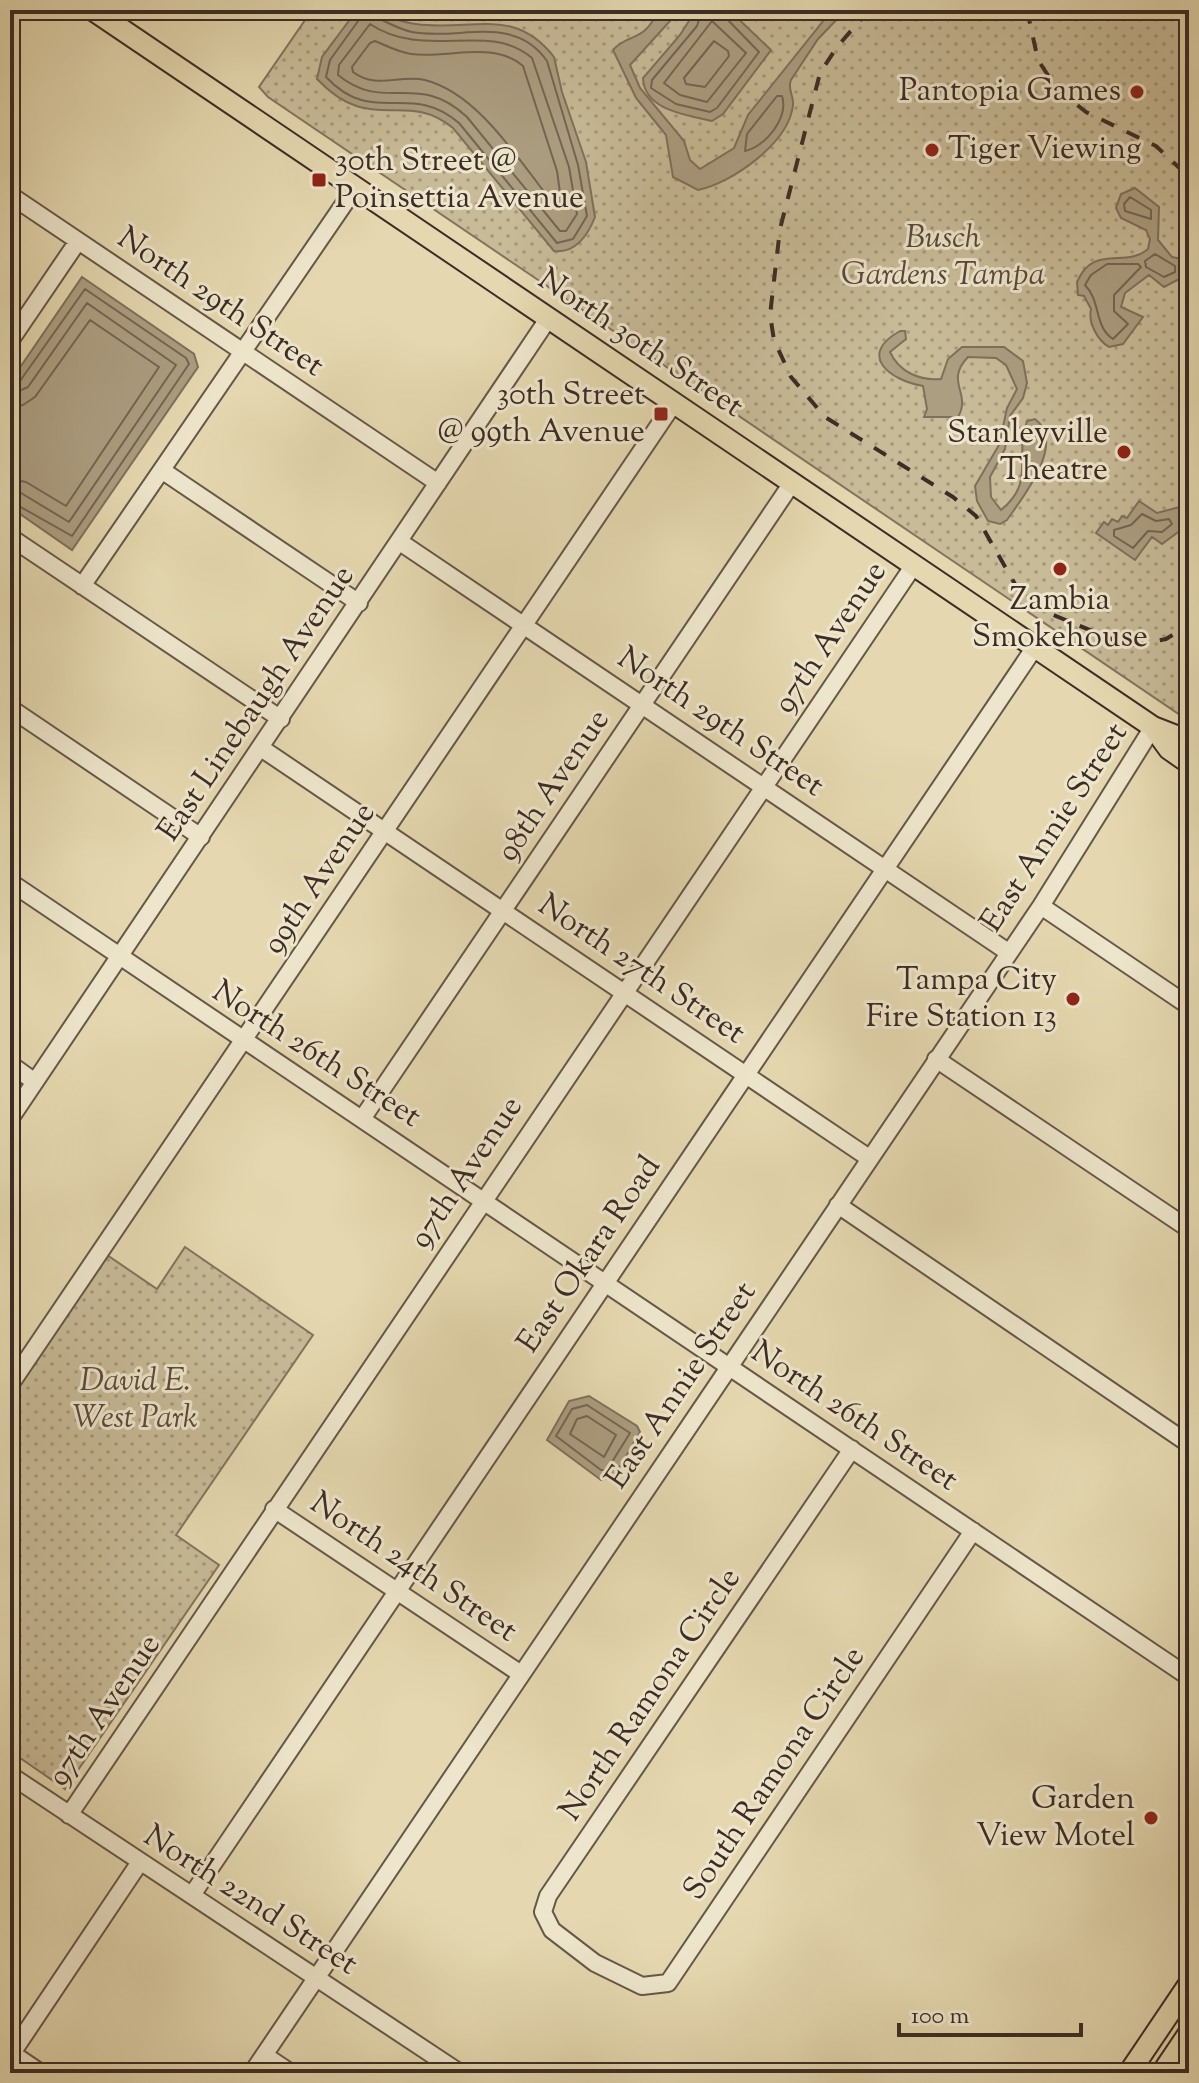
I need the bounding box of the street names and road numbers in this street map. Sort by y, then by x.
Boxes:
street label: North 29th Street [107,217,333,389]
street label: North 30th Street [528,258,752,430]
street label: 97th Avenue [763,553,899,723]
street label: East Linebaugh Avenue [147,557,367,851]
street label: North 29th Street [607,637,833,809]
street label: 98th Avenue [486,701,622,871]
street label: East Annie Street [970,714,1140,942]
street label: 99th Avenue [252,794,388,964]
street label: North 27th Street [528,883,754,1057]
street label: North 26th Street [202,970,430,1140]
street label: 97th Avenue [399,1088,535,1258]
street label: East Okara Road [507,1147,673,1363]
street label: East Annie Street [595,1273,769,1499]
street label: North 26th Street [741,1331,967,1503]
street label: North 24th Street [300,1482,526,1655]
street label: North Ramona Circle [549,1559,753,1831]
street label: 97th Avenue [37,1626,173,1796]
street label: South Ramona Circle [673,1638,877,1910]
street label: North 22nd Street [134,1814,366,1988]

